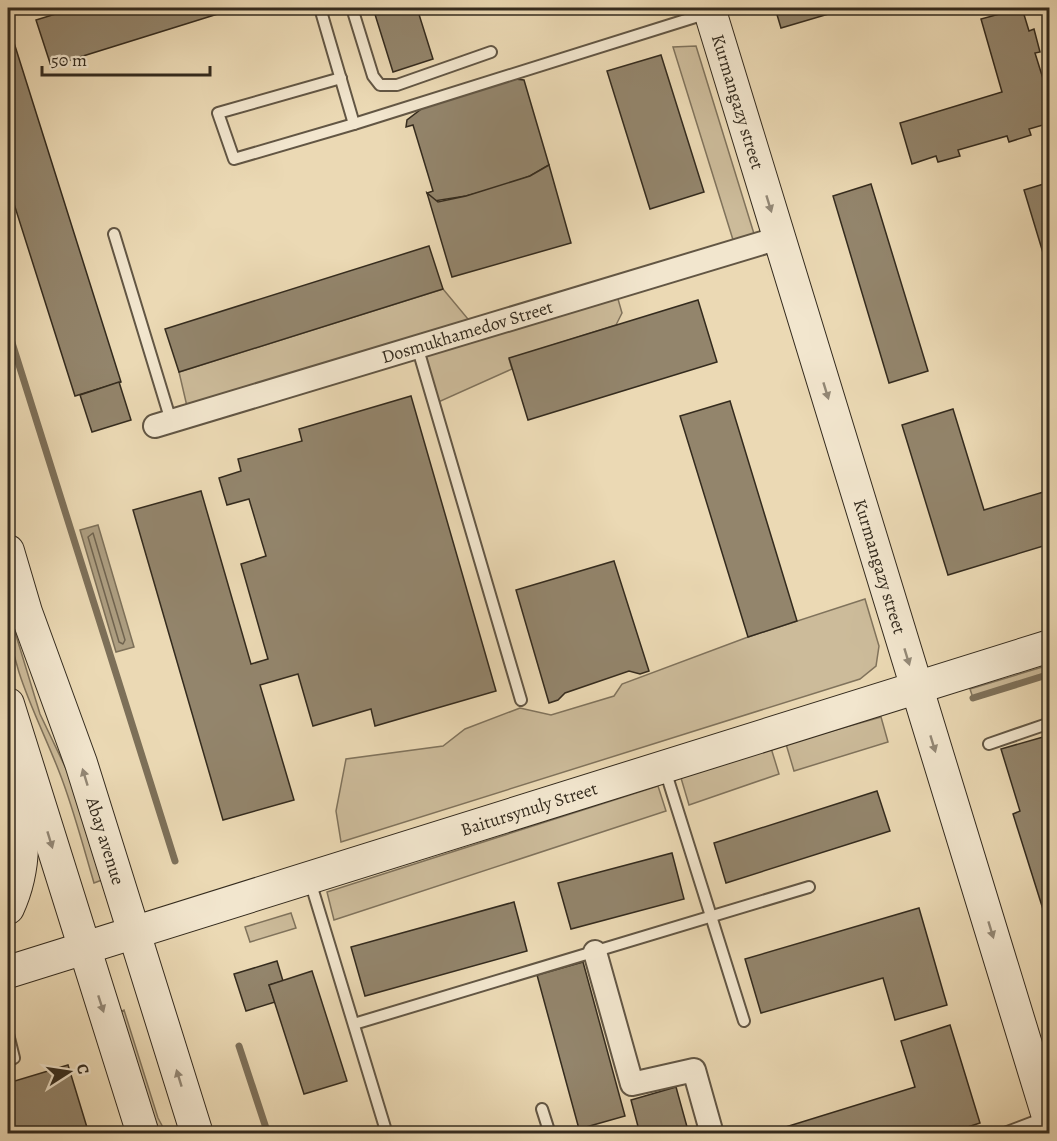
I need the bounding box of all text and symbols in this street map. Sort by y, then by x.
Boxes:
street label: Kurmangazy street [706,31,770,172]
scale bar [42,39,210,77]
text: 50 m [51,48,87,72]
one-way arrow [765,195,774,213]
street label: Dosmukhamedov Street [379,295,556,369]
one-way arrow [822,382,831,400]
street label: Kurmangazy street [848,496,912,637]
one-way arrow [903,649,912,667]
one-way arrow [929,735,938,753]
one-way arrow [80,768,89,786]
street label: Baitursynuly Street [458,776,601,842]
street label: Abay avenue [80,793,130,888]
one-way arrow [46,831,55,849]
one-way arrow [987,921,996,939]
one-way arrow [97,995,106,1013]
north arrow [39,1042,99,1102]
text: С [71,1062,95,1076]
one-way arrow [174,1069,183,1087]

